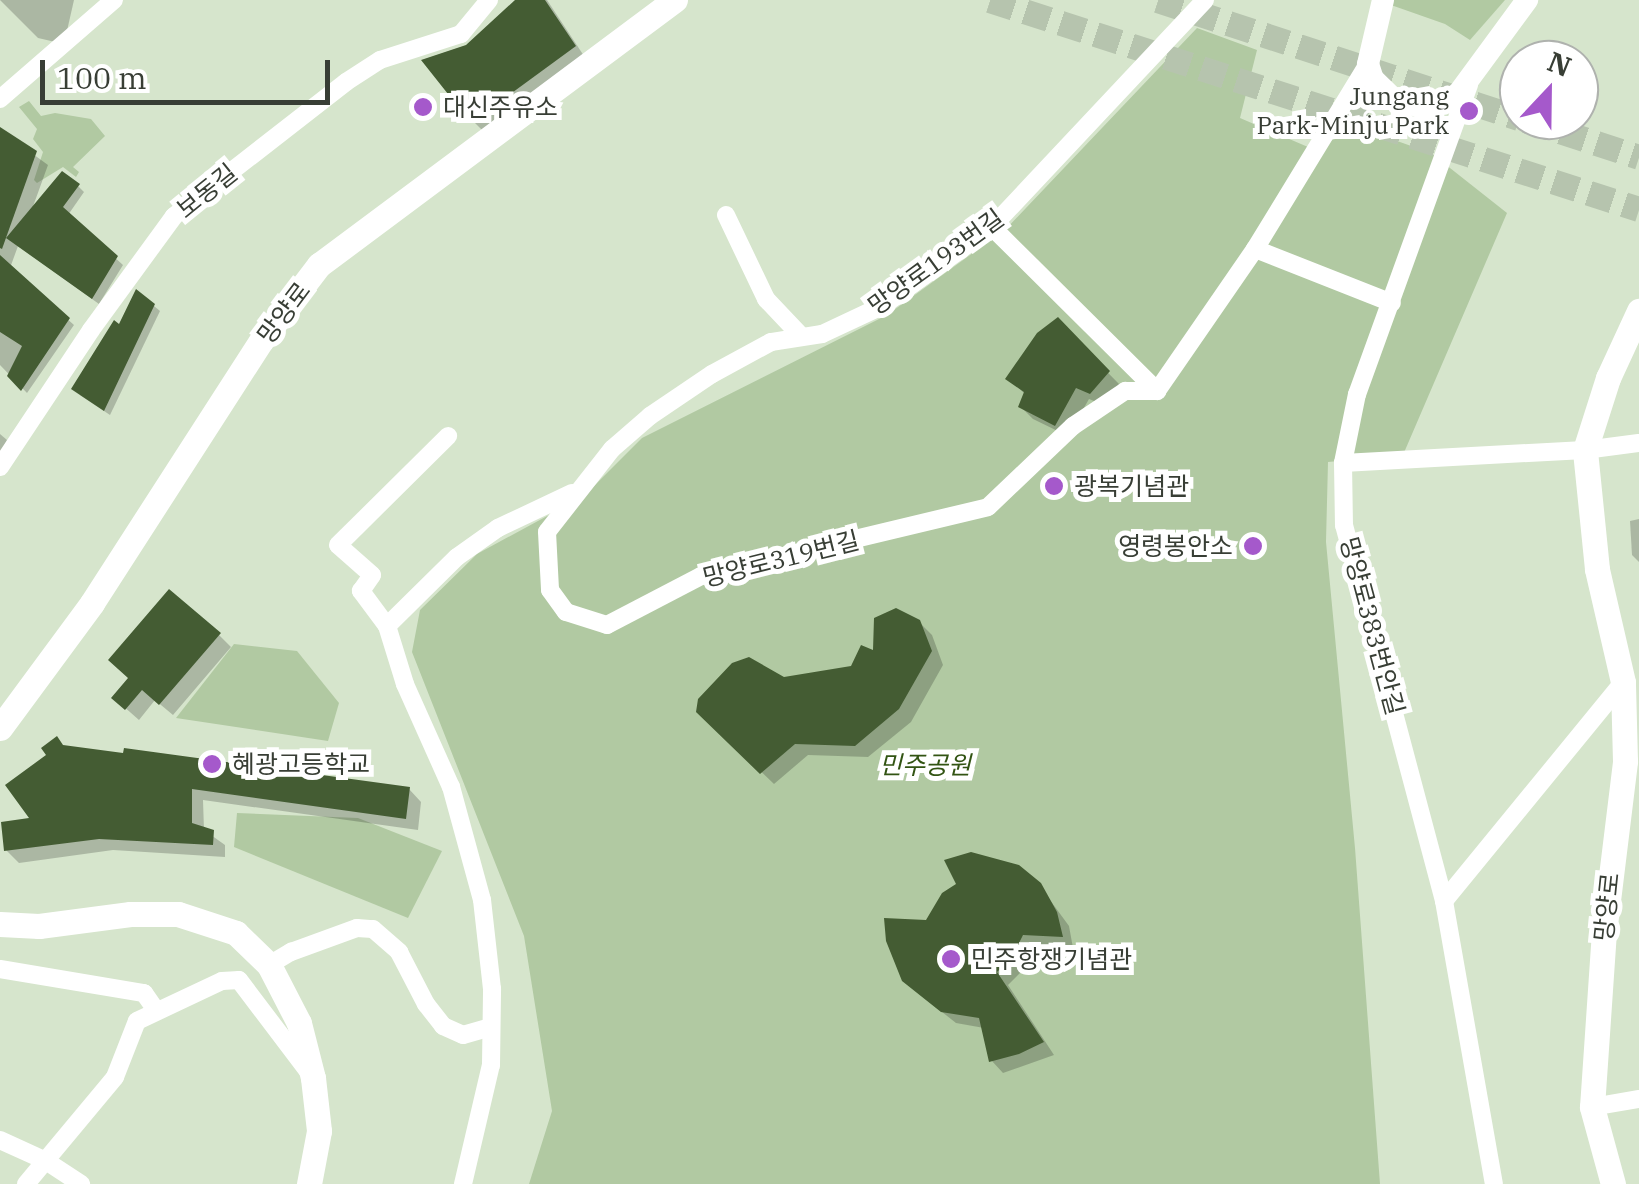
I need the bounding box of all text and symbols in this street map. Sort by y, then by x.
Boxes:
scale bar [45,40,335,102]
north arrow [1499,40,1599,140]
text: N [1542,42,1577,85]
text: 100 m [57,58,147,97]
place label: Jungang Park-Minju Park [1256,82,1449,141]
place label: 대신주유소 [443,92,558,122]
marker: 대신주유소 [412,96,434,118]
marker: Jungang Park-Minju Park [1458,100,1480,122]
street label: 보동길 [171,158,243,224]
street label: 망양로193번길 [862,203,1010,321]
street label: 망양로 [251,276,317,350]
place label: 광복기념관 [1074,471,1189,501]
marker: 광복기념관 [1043,475,1065,497]
street label: 망양로319번길 [700,525,862,593]
place label: 영령봉안소 [1118,531,1233,561]
street label: 망양로383번안길 [1334,534,1410,718]
marker: 영령봉안소 [1242,535,1264,557]
place label: 혜광고등학교 [232,749,370,779]
park label: 민주공원 [879,750,971,780]
marker: 혜광고등학교 [201,753,223,775]
street label: 망양로 [1588,871,1626,943]
place label: 민주항쟁기념관 [971,944,1132,974]
marker: 민주항쟁기념관 [940,948,962,970]

